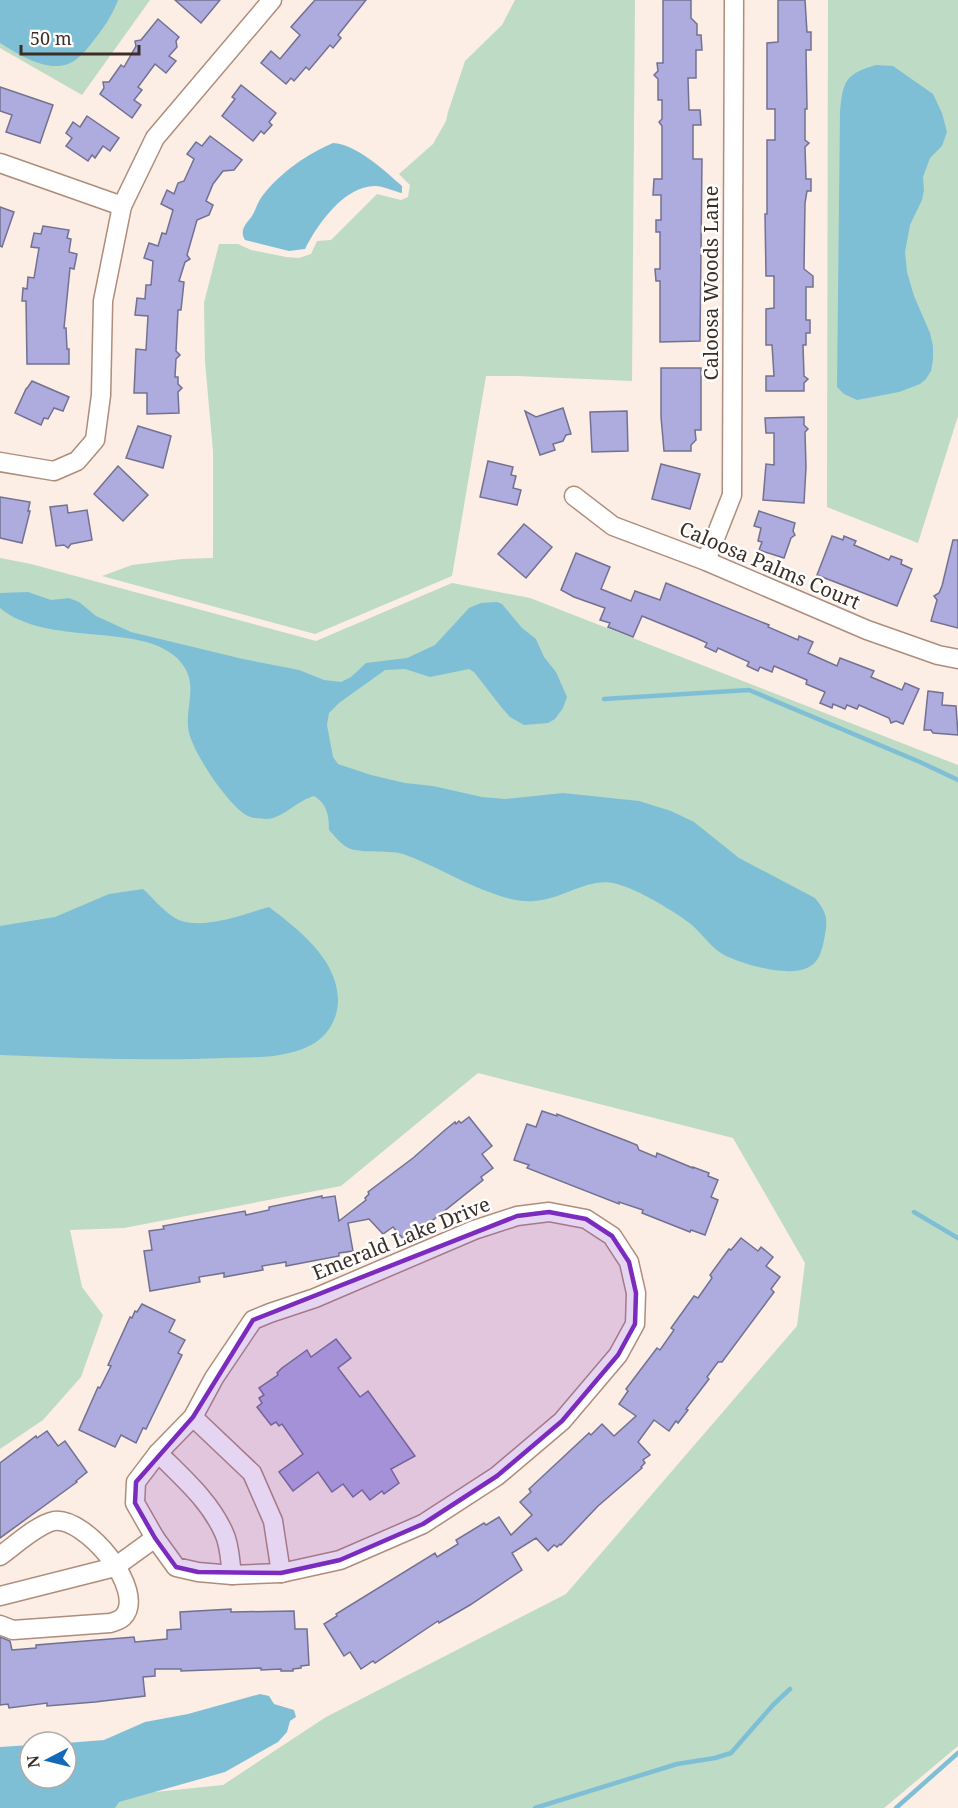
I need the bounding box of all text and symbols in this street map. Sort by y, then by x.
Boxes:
scale bar [21,18,140,56]
text: 50 m [30,26,72,50]
street label: Caloosa Woods Lane [697,186,724,380]
street label: Caloosa Palms Court [675,515,865,615]
street label: Emerald Lake Drive [308,1190,494,1286]
north arrow [18,1730,78,1790]
text: N [21,1754,45,1769]

